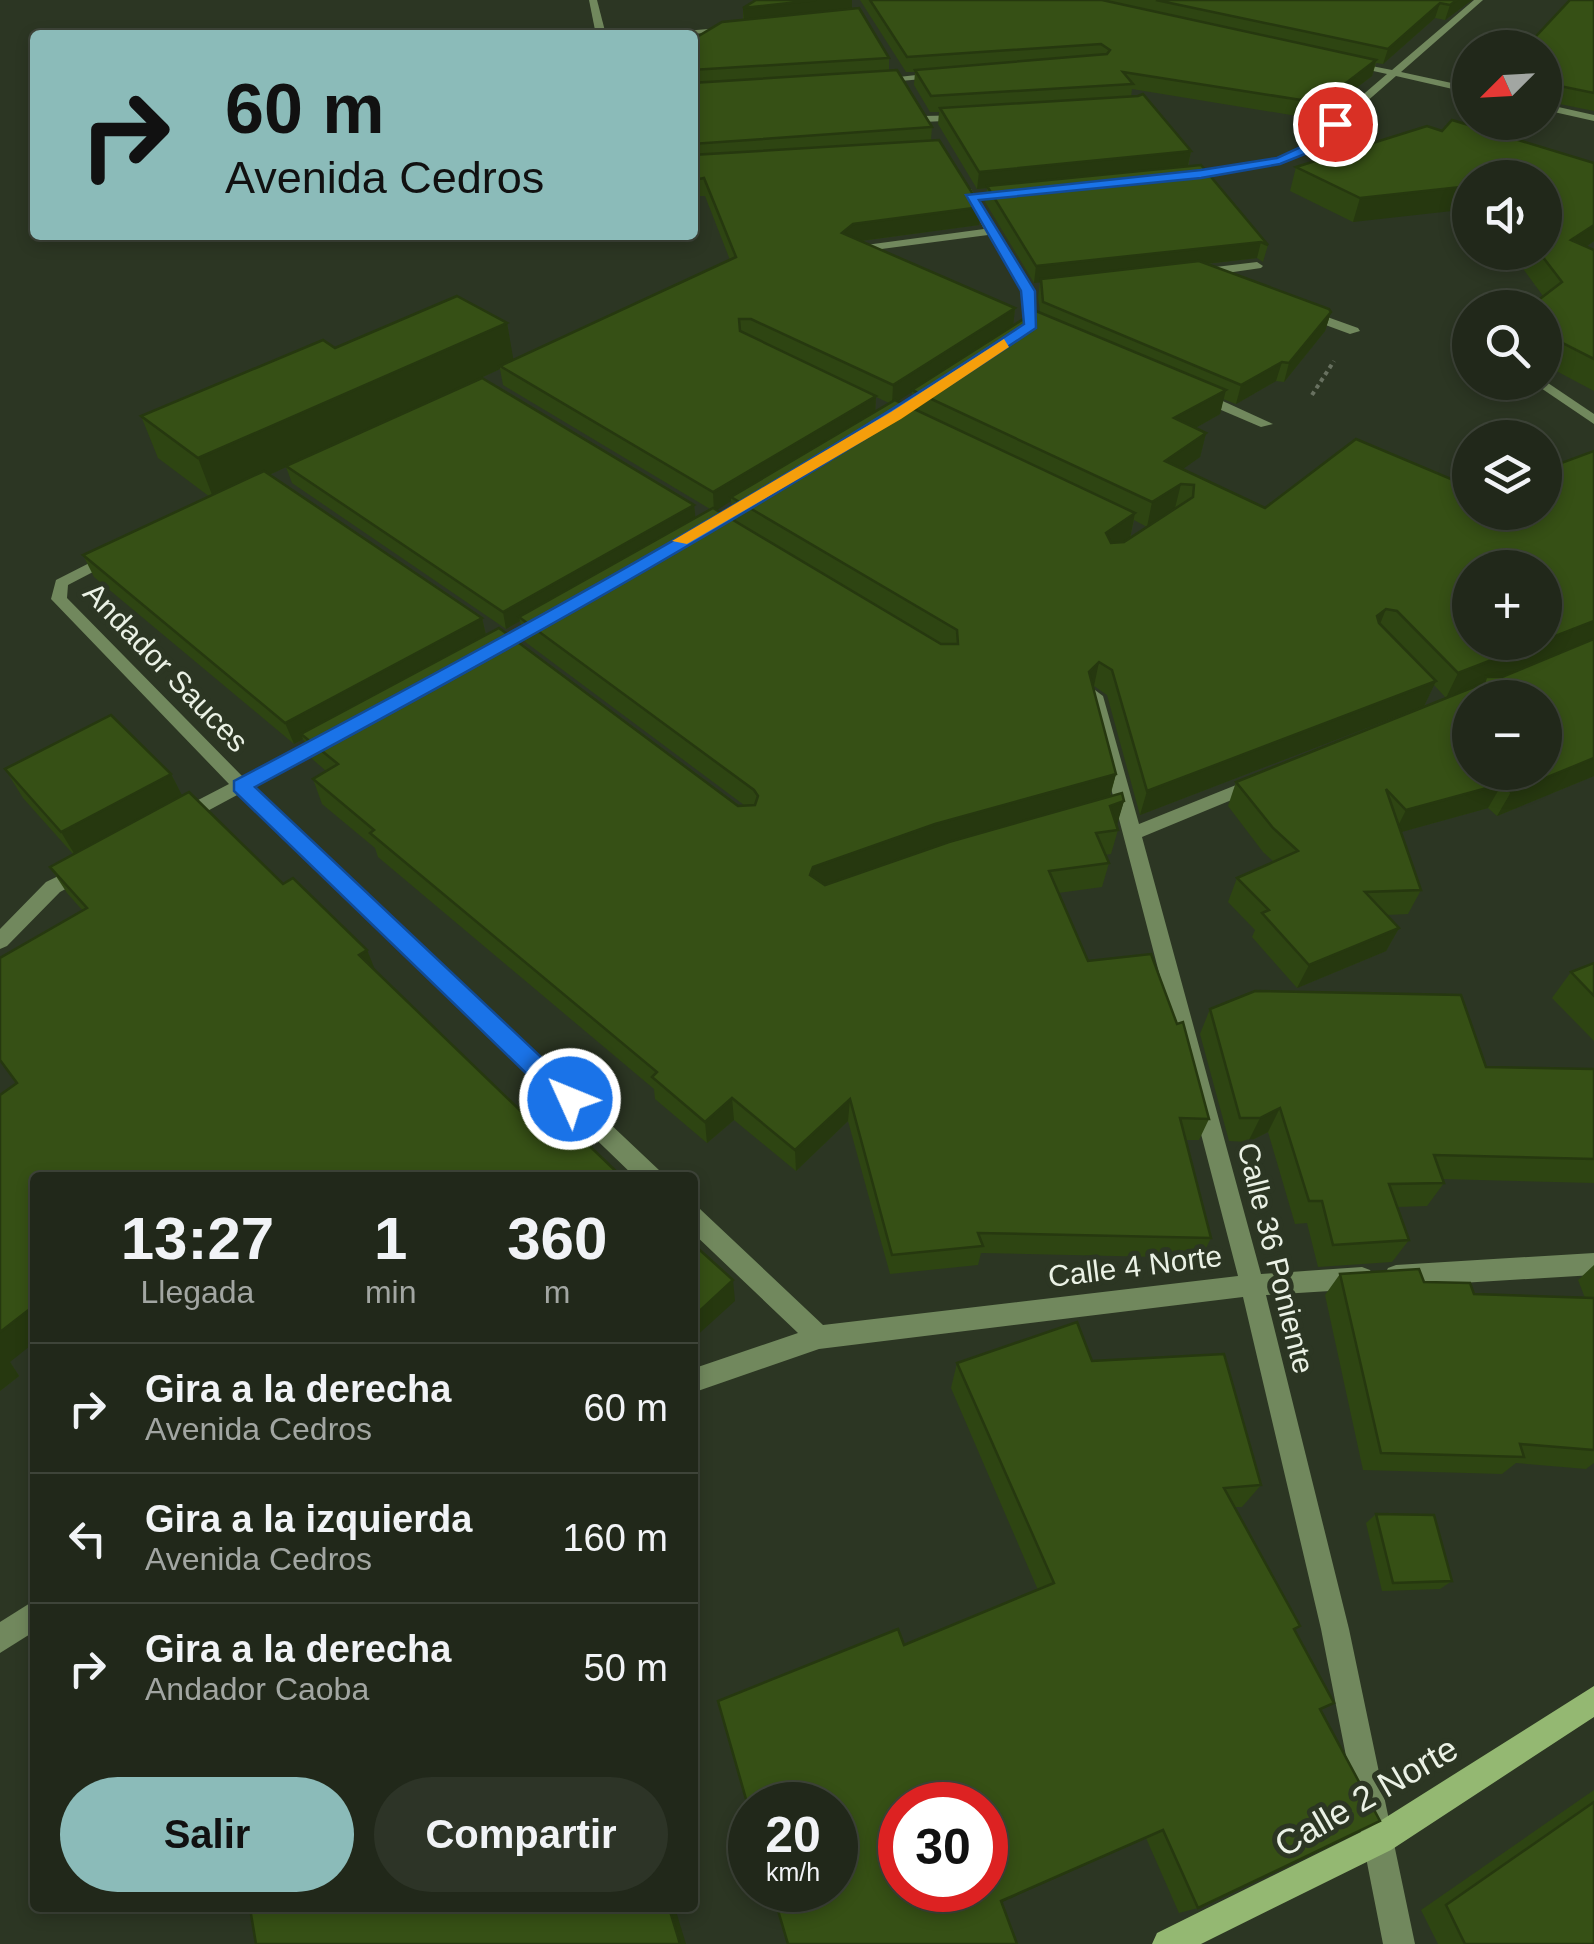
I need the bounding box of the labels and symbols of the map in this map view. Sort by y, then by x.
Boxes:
north arrow [1452,30,1562,140]
pin [1293,82,1378,167]
street label: Andador Sauces [77,576,255,758]
position arrow [518,1047,622,1151]
street label: Calle 36 Poniente [1231,1139,1321,1377]
street label: Calle 4 Norte [1046,1239,1224,1293]
street label: Calle 2 Norte [1268,1728,1464,1864]
speed limit sign: 30 [878,1782,1008,1912]

